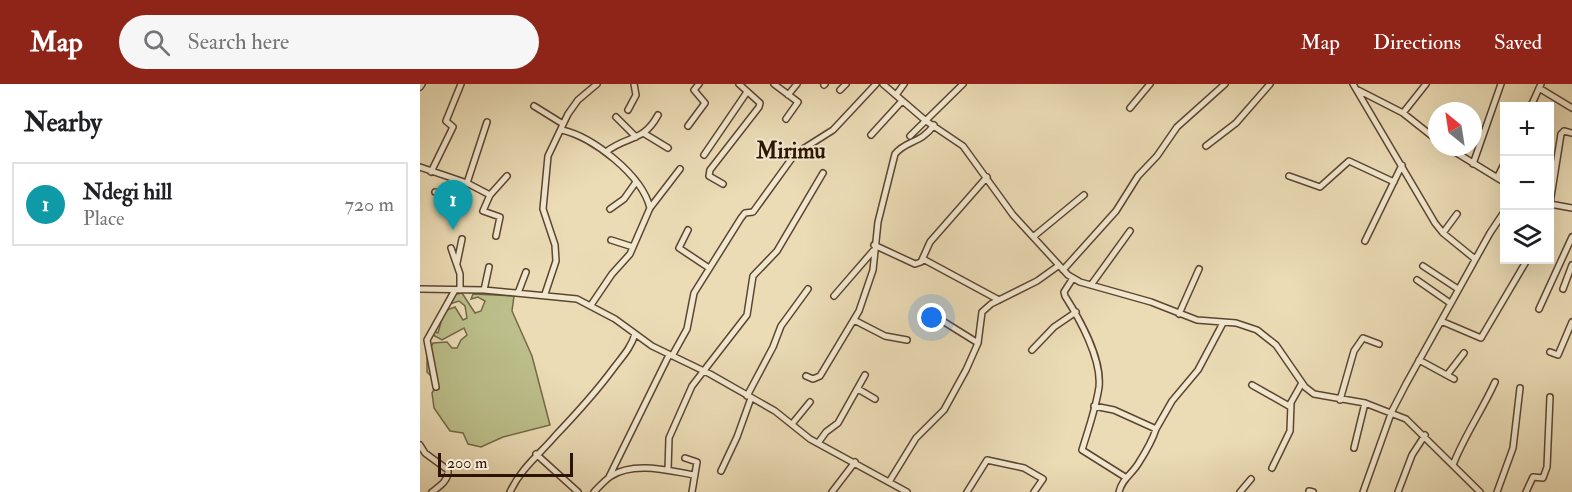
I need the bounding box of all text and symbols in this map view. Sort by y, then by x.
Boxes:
search box [119,15,539,69]
text: Map [30,25,83,60]
icon: search [140,26,173,59]
text: Search here [188,28,289,56]
text: Map [1300,29,1340,56]
text: Directions [1373,29,1461,56]
text: Saved [1494,29,1542,56]
north arrow [1428,102,1482,156]
map controls [1500,102,1554,264]
button: + [1500,102,1554,156]
text: Nearby [24,107,102,139]
district label: Mirimu [755,137,826,165]
button: − [1500,156,1554,210]
text: Ndegi hill [83,178,172,206]
pin: 1 [434,180,472,230]
text: 1 [42,192,49,217]
text: 720 m [345,192,394,217]
text: Place [83,206,124,231]
button: layers [1500,210,1554,264]
your location [917,303,946,332]
scale bar [438,450,573,478]
text: 200 m [447,453,487,473]

